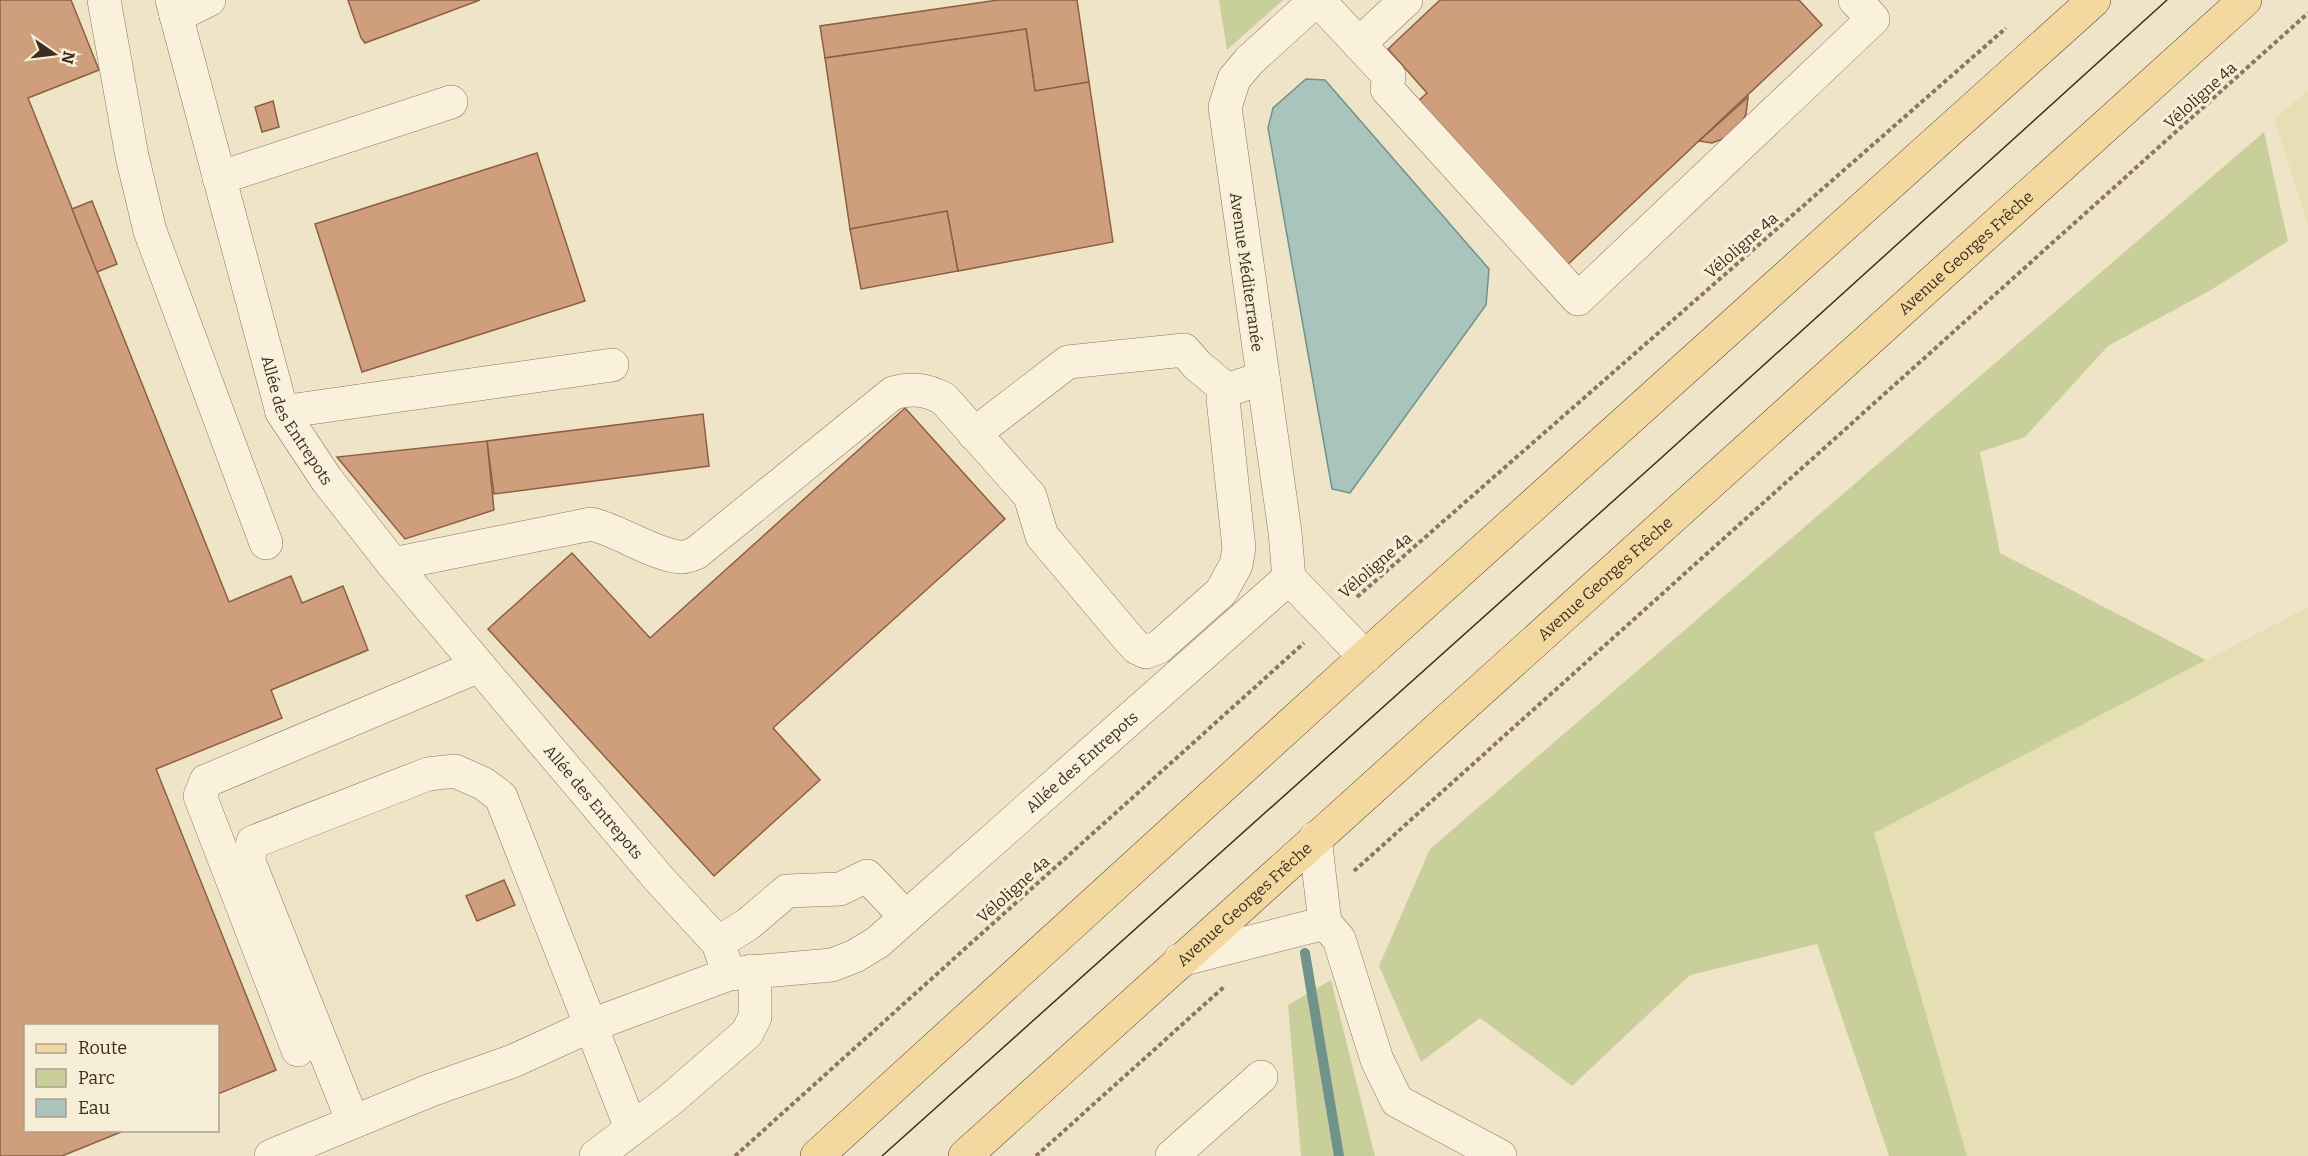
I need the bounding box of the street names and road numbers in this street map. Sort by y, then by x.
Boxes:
street label: Véloligne 4a [2160,58,2241,133]
street label: Avenue Georges Frêche [1894,187,2037,319]
street label: Avenue Méditerranée [1226,191,1267,353]
street label: Véloligne 4a [1701,208,1782,282]
street label: Allée des Entrepots [257,353,337,489]
street label: Avenue Georges Frêche [1534,513,1676,644]
street label: Véloligne 4a [1335,528,1416,602]
street label: Allée des Entrepots [1022,707,1142,817]
street label: Allée des Entrepots [540,741,647,863]
street label: Avenue Georges Frêche [1173,839,1316,970]
street label: Véloligne 4a [973,852,1054,927]

